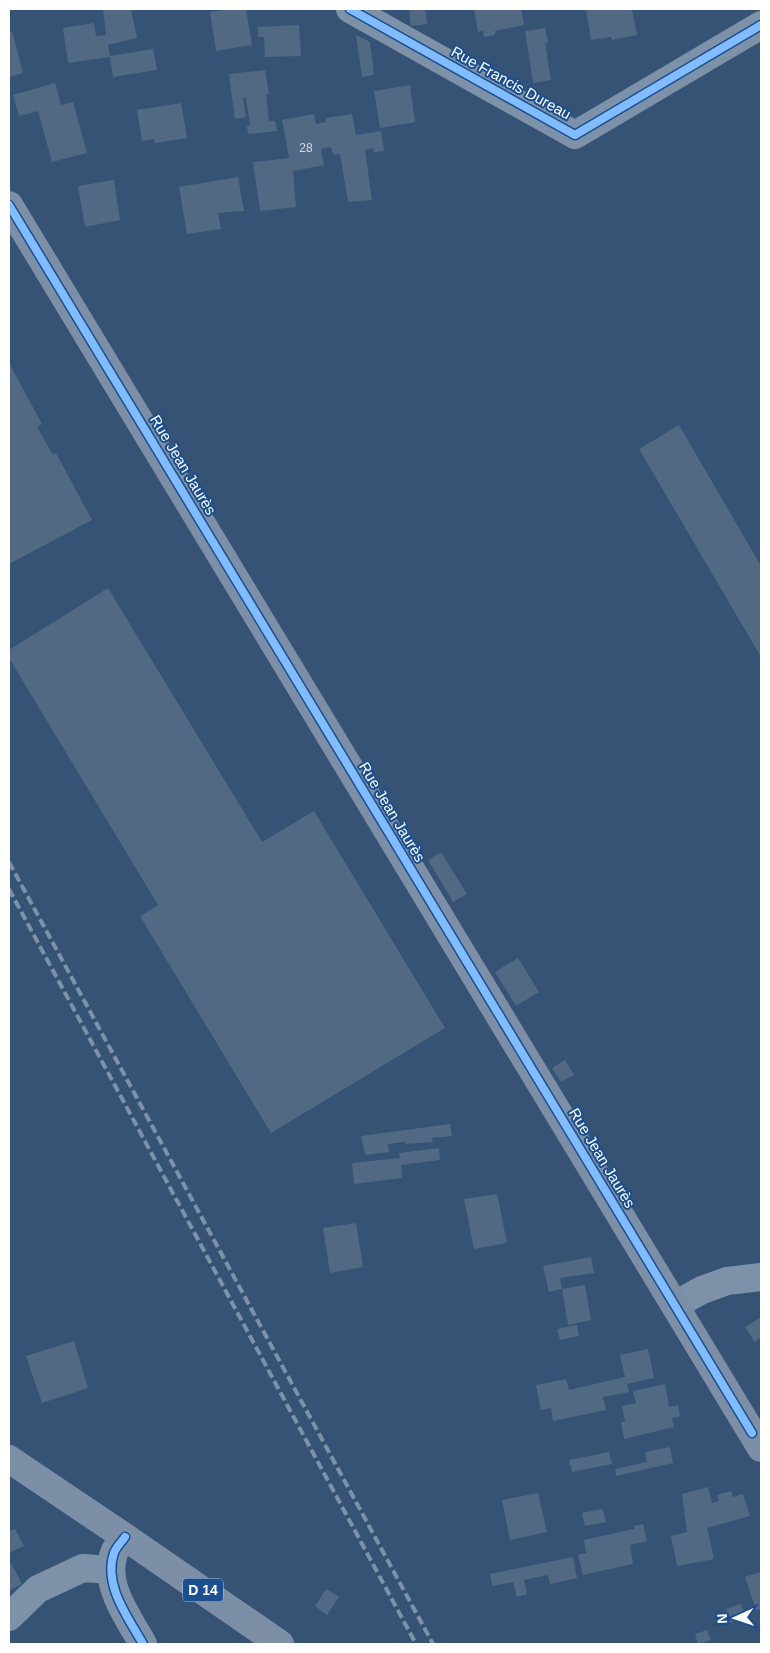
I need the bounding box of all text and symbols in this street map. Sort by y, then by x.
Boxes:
street label: Rue Francis Dureau [448,43,574,123]
house number: 28 [299,141,313,155]
street label: Rue Jean Jaurès [147,412,220,518]
street label: Rue Jean Jaurès [356,759,429,865]
street label: Rue Jean Jaurès [566,1105,639,1211]
road number: D 14 [183,1578,223,1602]
north arrow [710,1593,760,1643]
text: N [714,1613,730,1624]

